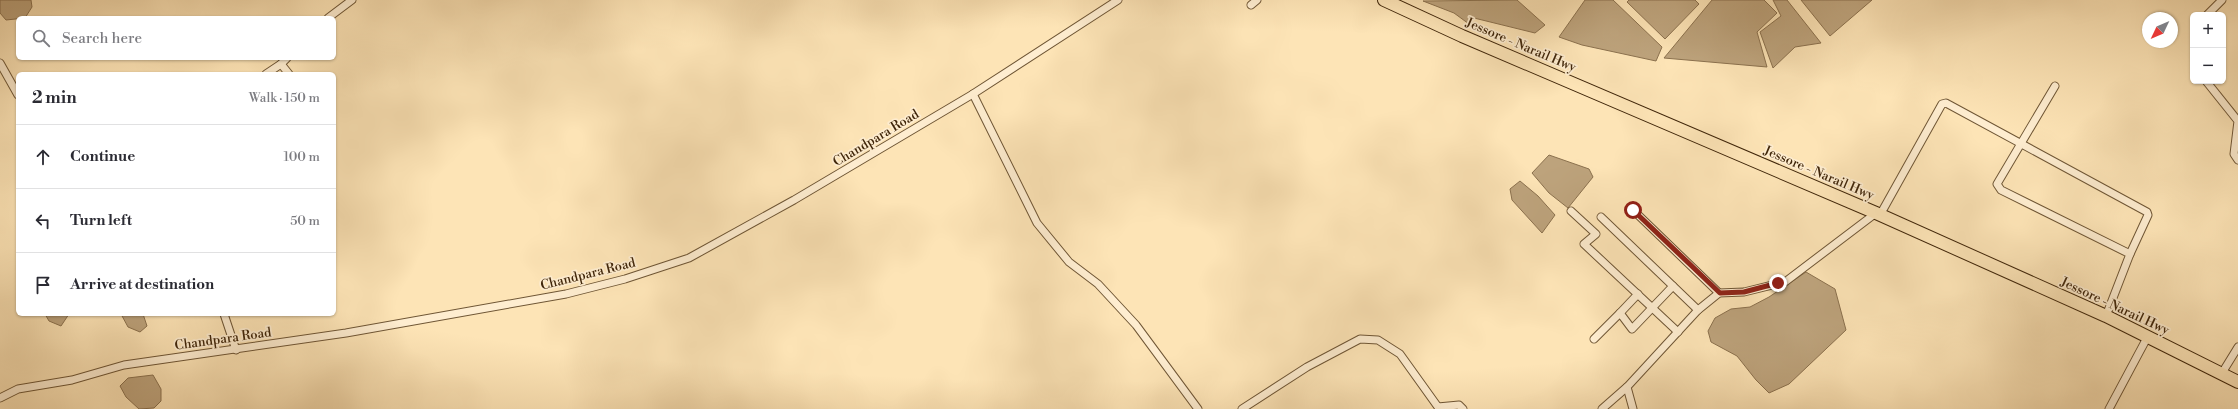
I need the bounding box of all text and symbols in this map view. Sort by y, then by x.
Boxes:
north arrow [2142,12,2178,48]
map controls [2190,12,2226,84]
button: + [2190,12,2226,48]
street label: Jessore - Narail Hwy [1463,14,1579,76]
search box [16,16,336,60]
icon: search [30,27,52,49]
text: Search here [62,29,142,48]
button: − [2190,48,2226,84]
text: 2 min [32,87,77,109]
text: Walk · 150 m [249,90,320,106]
street label: Chandpara Road [830,106,922,170]
street label: Jessore - Narail Hwy [1761,142,1877,204]
icon: ahead [32,146,54,168]
text: Continue [70,147,135,166]
text: 100 m [284,149,320,165]
route start [1624,201,1642,219]
icon: left [32,210,54,232]
text: Turn left [70,211,132,230]
text: 50 m [290,213,320,229]
street label: Chandpara Road [539,254,638,294]
street label: Jessore - Narail Hwy [2057,273,2172,338]
icon: arrive [32,274,54,296]
route end [1769,274,1787,292]
text: Arrive at destination [70,275,214,294]
street label: Chandpara Road [174,324,273,354]

